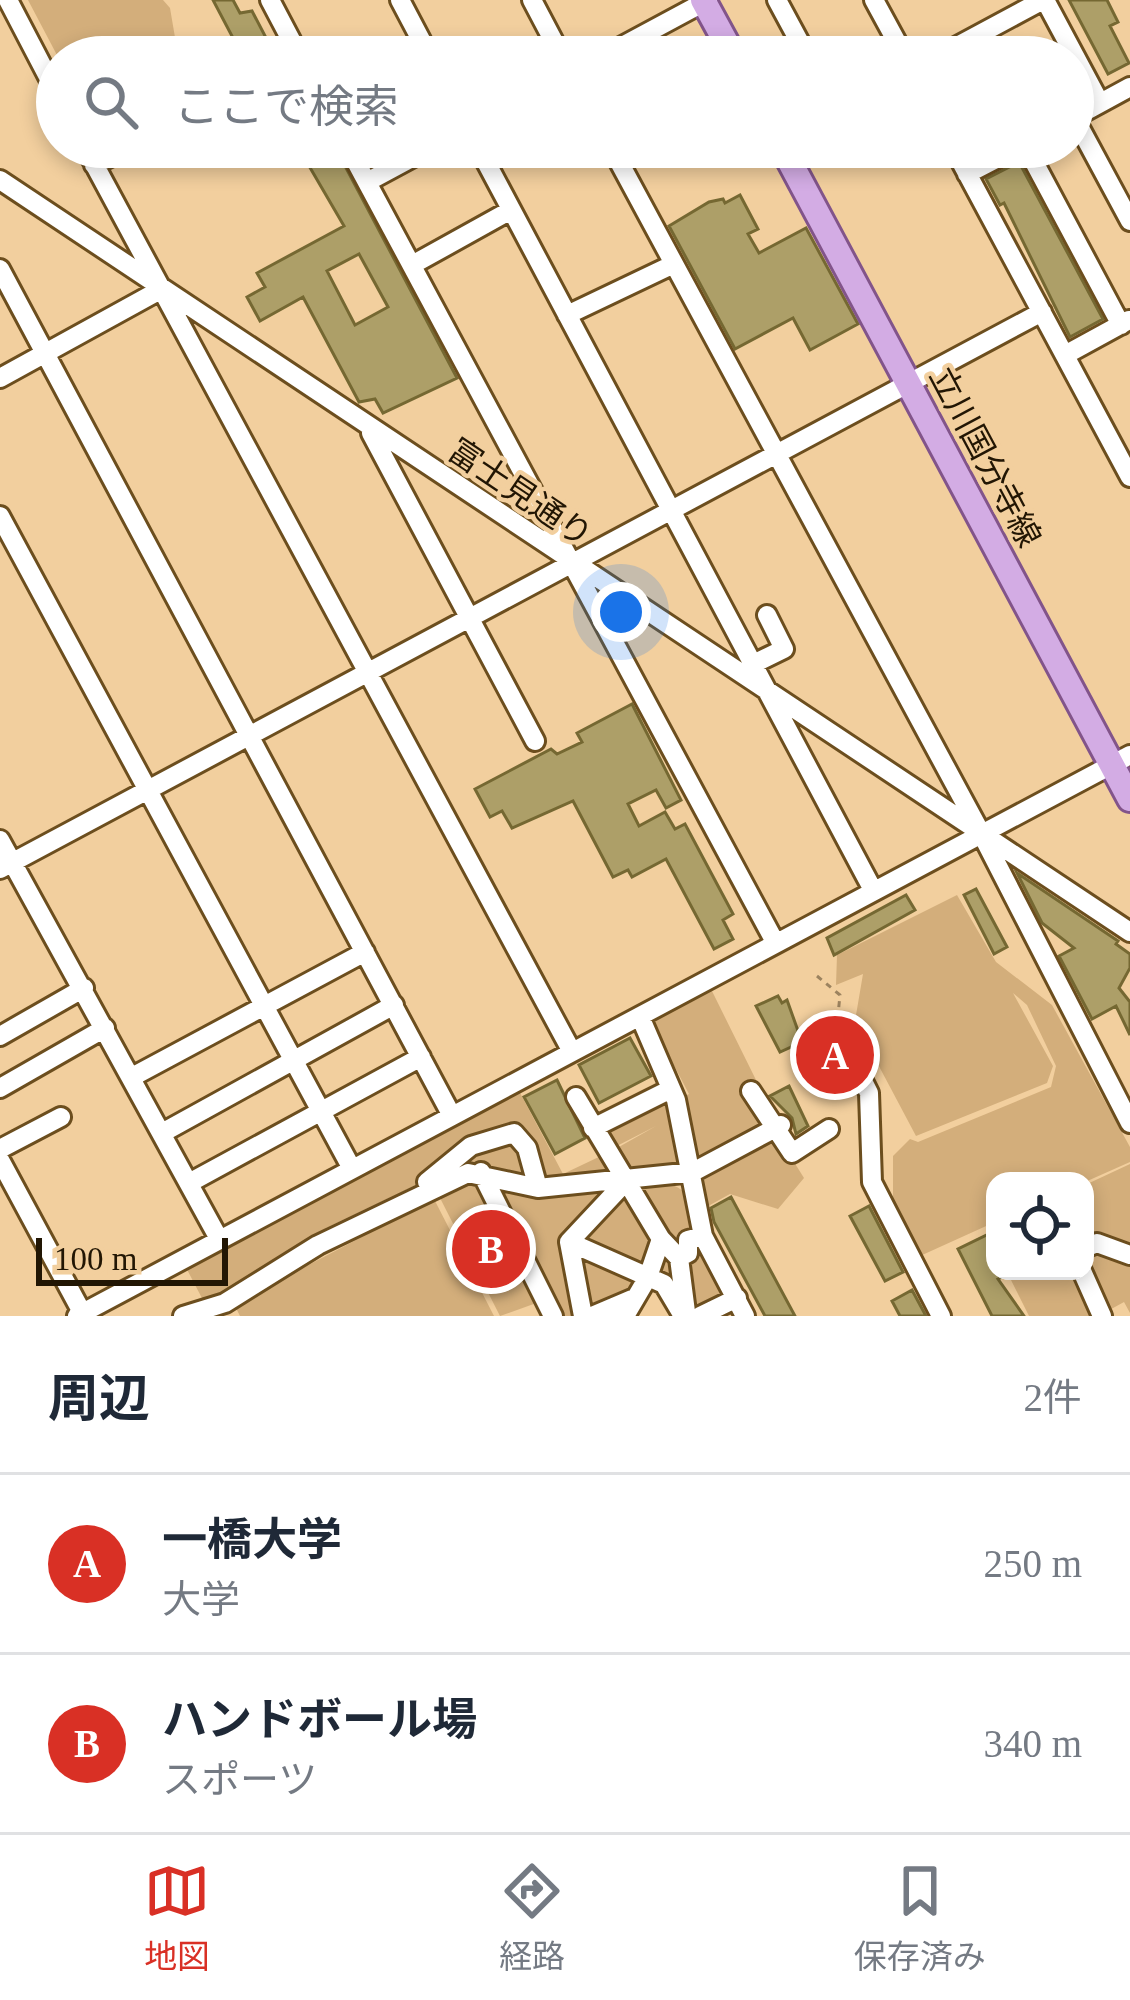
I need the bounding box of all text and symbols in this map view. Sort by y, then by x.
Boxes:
search box [36,36,1094,168]
icon: search [78,69,144,135]
text: ここで検索 [174,82,399,132]
street label: 立川国分寺線 [923,361,1047,553]
street label: 富士見通り [442,432,598,554]
your location [591,582,651,642]
pin: A [796,1010,874,1100]
map controls [986,1172,1094,1280]
button: locate [986,1172,1094,1280]
pin: B [452,1204,530,1294]
scale bar [36,1232,228,1285]
text: 100 m [54,1241,137,1277]
text: 周辺 [48,1371,150,1427]
text: 2件 [1023,1376,1082,1419]
text: 一橋大学 [162,1515,342,1565]
text: A [73,1542,101,1585]
text: 250 m [983,1542,1082,1585]
text: 大学 [162,1578,240,1621]
text: ハンドボール場 [162,1695,477,1745]
text: B [74,1722,100,1765]
text: 340 m [983,1722,1082,1765]
text: スポーツ [162,1758,317,1801]
tab: 地図 [144,1858,210,1978]
tab: 経路 [499,1858,565,1978]
tab: 保存済み [854,1858,986,1978]

